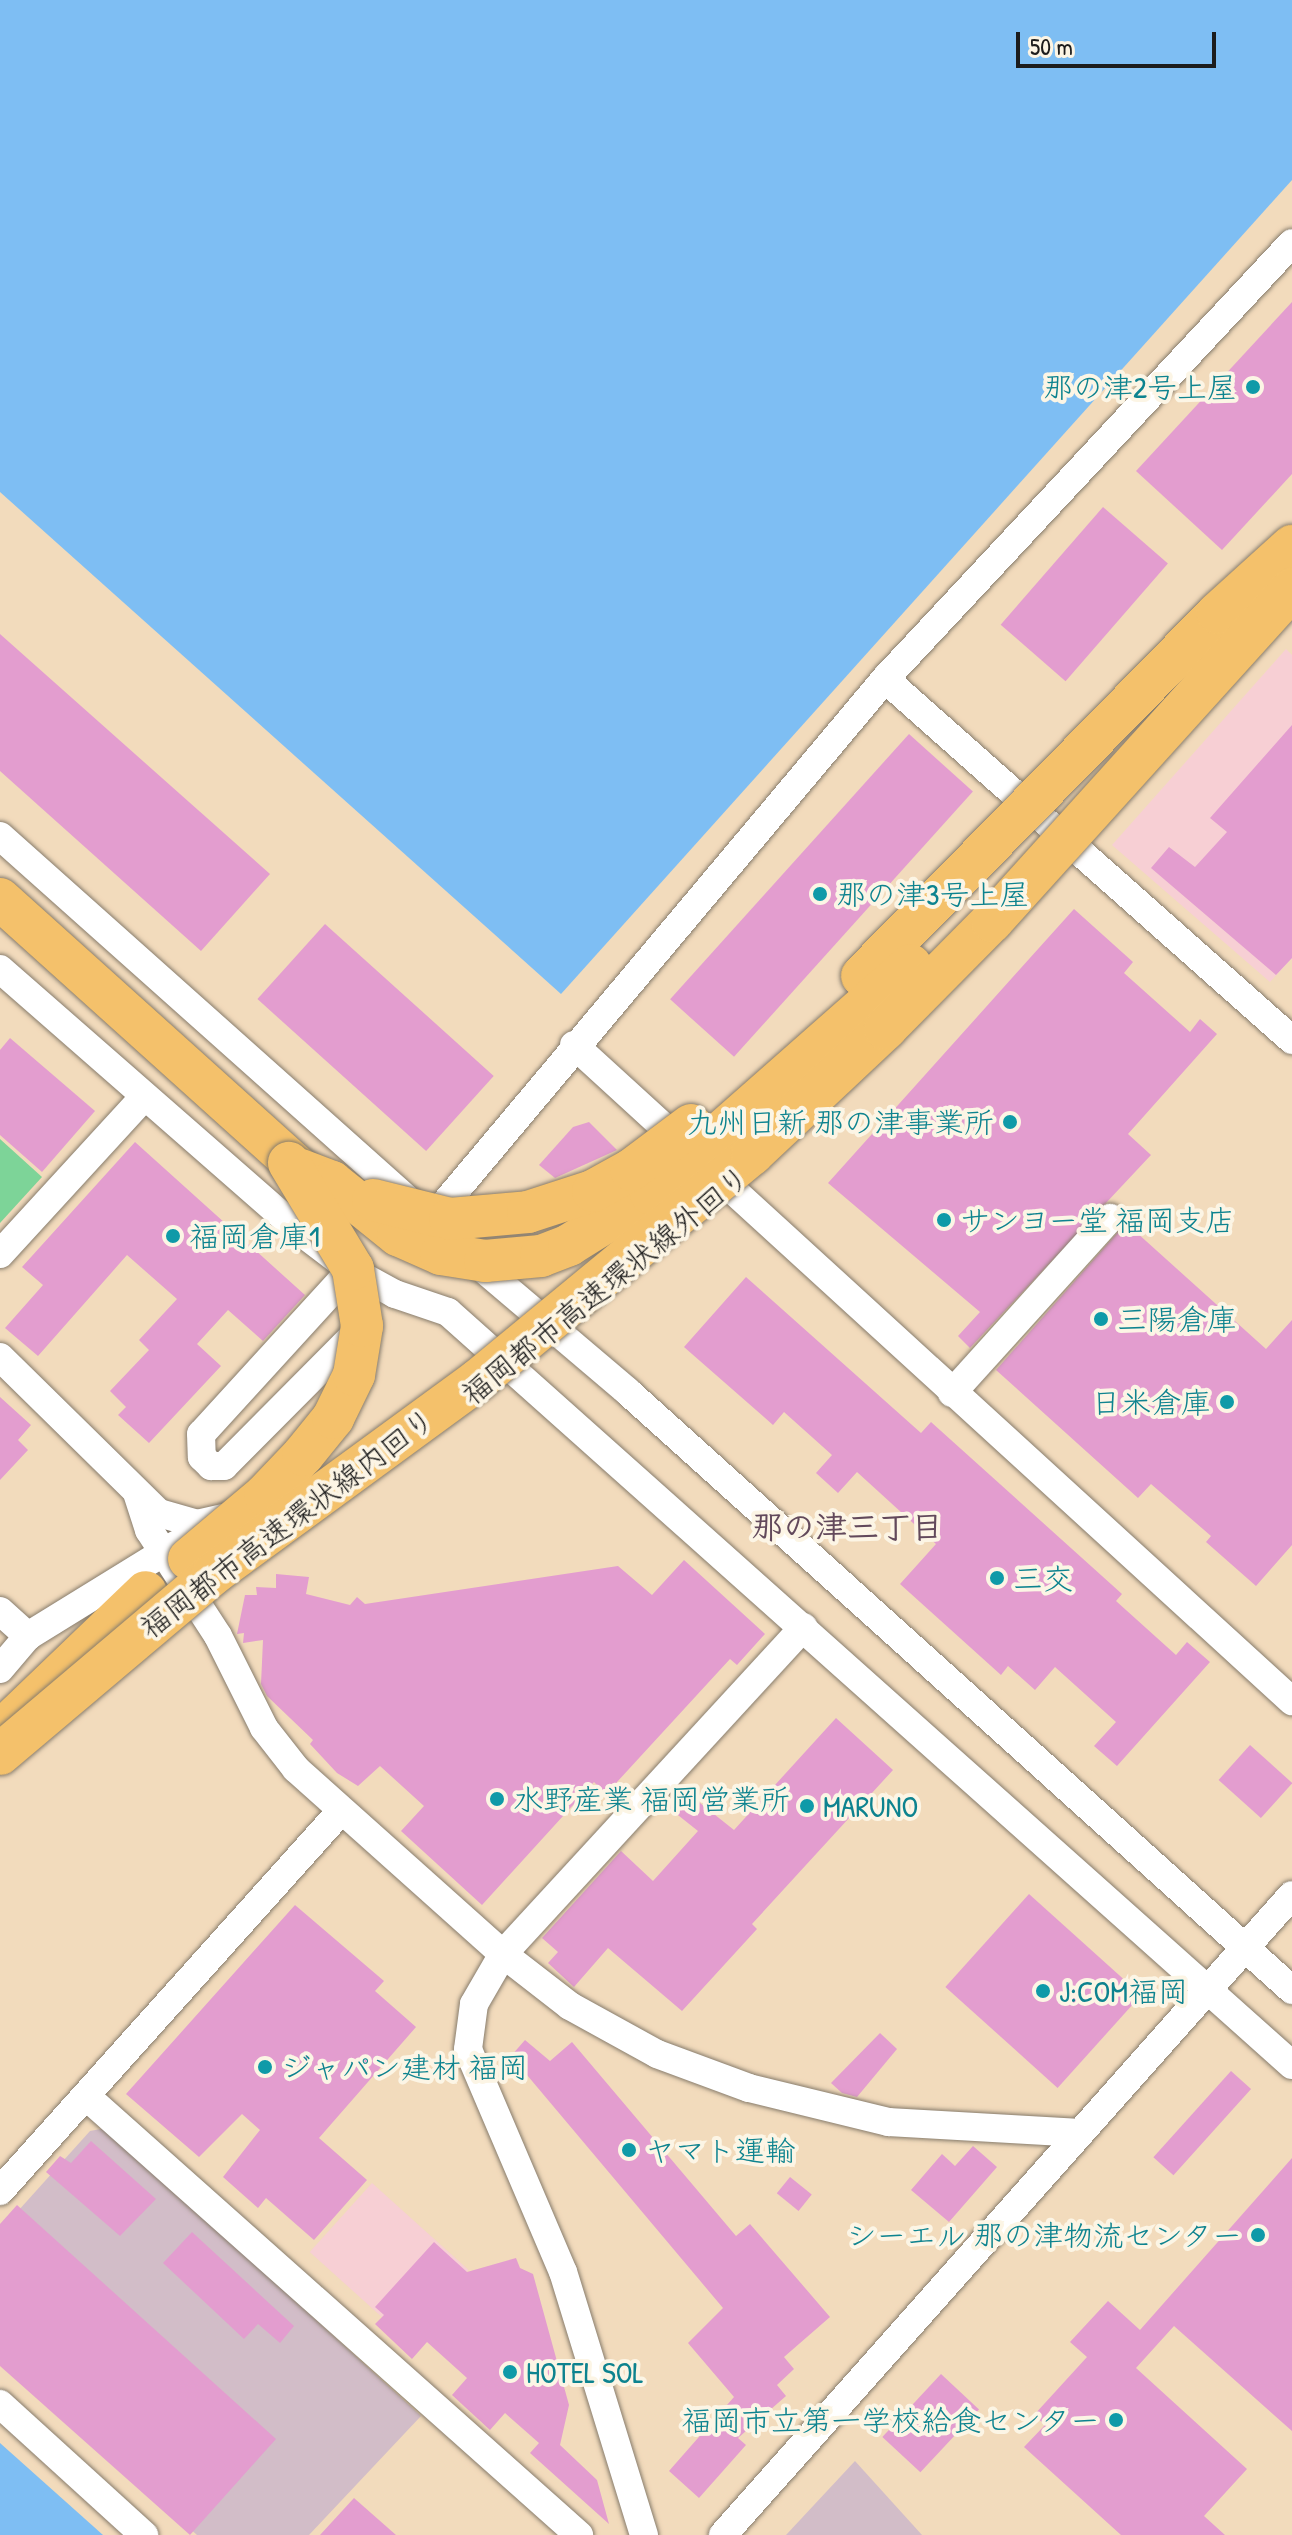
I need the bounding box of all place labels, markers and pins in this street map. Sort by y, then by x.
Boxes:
place label: 那の津2号上屋 [1043,369,1237,405]
marker: 那の津2号上屋 [1244,378,1262,396]
place label: 那の津3号上屋 [836,876,1029,912]
marker: 那の津3号上屋 [811,885,829,903]
place label: 九州日新 那の津事業所 [687,1104,994,1140]
marker: 九州日新 那の津事業所 [1001,1113,1019,1131]
place label: サンヨー堂 福岡支店 [960,1202,1235,1238]
marker: サンヨー堂 福岡支店 [935,1211,953,1229]
place label: 福岡倉庫1 [189,1218,320,1254]
marker: 福岡倉庫1 [164,1227,182,1245]
place label: 三陽倉庫 [1117,1301,1237,1337]
marker: 三陽倉庫 [1092,1310,1110,1328]
place label: 日米倉庫 [1091,1384,1211,1420]
marker: 日米倉庫 [1218,1393,1236,1411]
place label: 三交 [1013,1560,1073,1596]
marker: 三交 [988,1569,1006,1587]
place label: 水野産業 福岡営業所 [513,1781,790,1817]
place label: MARUNO [823,1788,918,1824]
marker: 水野産業 福岡営業所 [488,1790,506,1808]
marker: MARUNO [798,1797,816,1815]
place label: J:COM福岡 [1059,1973,1188,2009]
marker: J:COM福岡 [1034,1982,1052,2000]
place label: ジャパン建材 福岡 [281,2049,528,2085]
marker: ジャパン建材 福岡 [256,2058,274,2076]
place label: ヤマト運輸 [645,2132,795,2168]
marker: ヤマト運輸 [620,2141,638,2159]
place label: シーエル 那の津物流センター [845,2217,1242,2253]
marker: シーエル 那の津物流センター [1249,2226,1267,2244]
place label: HOTEL SOL [526,2354,644,2390]
marker: HOTEL SOL [501,2363,519,2381]
place label: 福岡市立第一学校給食センター [680,2402,1100,2438]
marker: 福岡市立第一学校給食センター [1107,2411,1125,2429]

